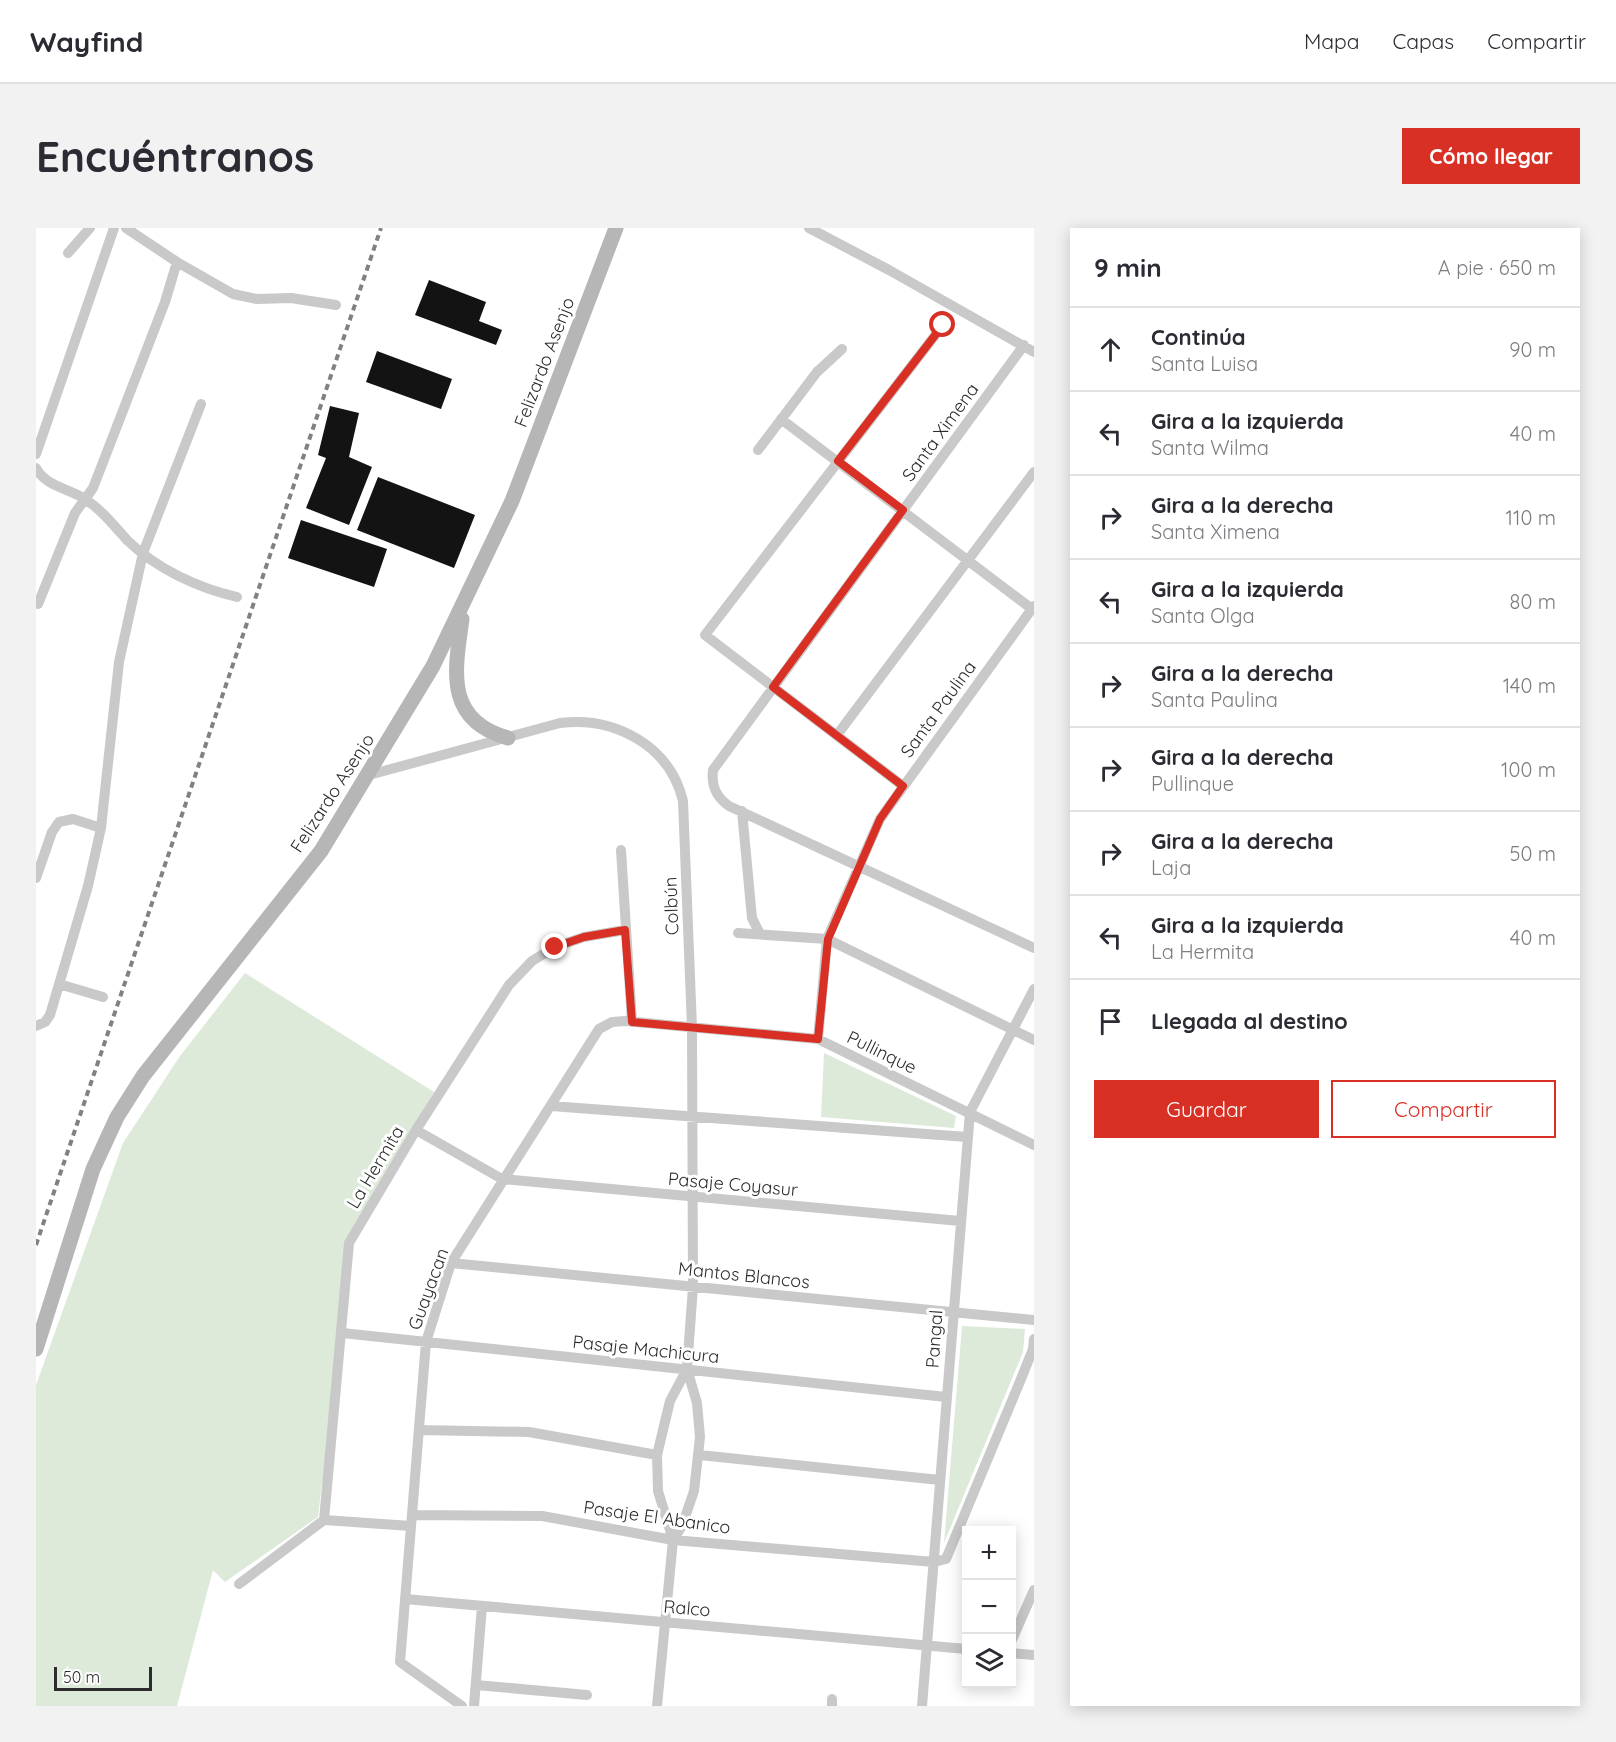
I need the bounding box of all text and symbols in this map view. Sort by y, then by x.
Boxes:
text: Wayfind [30,24,143,59]
text: Mapa [1304,28,1359,54]
text: Capas [1392,28,1454,54]
text: Compartir [1487,28,1586,54]
button: Cómo llegar [1402,128,1580,184]
text: Encuéntranos [36,130,314,183]
text: 9 min [1094,251,1162,284]
text: A pie · 650 m [1438,255,1556,280]
street label: Felizardo Asenjo [509,294,579,430]
route start [929,311,955,337]
text: Continúa [1151,323,1246,351]
icon: ahead [1094,333,1127,366]
text: 90 m [1509,337,1556,362]
text: Santa Luisa [1151,351,1258,376]
street label: Santa Ximena [897,378,983,486]
text: Gira a la izquierda [1151,407,1344,435]
icon: left [1094,417,1127,450]
text: 40 m [1510,421,1556,446]
text: Santa Wilma [1151,435,1269,460]
text: Gira a la derecha [1151,491,1334,519]
icon: right [1094,501,1127,534]
text: 110 m [1506,505,1556,530]
text: Santa Ximena [1151,519,1280,544]
text: Gira a la izquierda [1151,575,1344,603]
icon: left [1094,585,1127,618]
text: 80 m [1510,589,1556,614]
text: Santa Olga [1151,603,1255,628]
street label: Santa Paulina [895,656,981,762]
text: Gira a la derecha [1151,659,1334,687]
icon: right [1094,669,1127,702]
text: 140 m [1503,673,1556,698]
text: Santa Paulina [1151,687,1278,712]
street label: Felizardo Asenjo [285,729,379,857]
text: Gira a la derecha [1151,743,1334,771]
icon: right [1094,753,1127,786]
text: 100 m [1501,757,1556,782]
text: Pullinque [1151,771,1234,796]
text: Gira a la derecha [1151,827,1334,855]
icon: right [1094,837,1127,870]
text: 50 m [1510,841,1556,866]
text: Laja [1151,855,1191,880]
street label: Colbún [658,876,684,936]
text: Gira a la izquierda [1151,911,1344,939]
icon: left [1094,921,1127,954]
text: 40 m [1510,925,1556,950]
route end [541,933,567,959]
text: La Hermita [1151,939,1254,964]
icon: arrive [1094,1005,1127,1038]
text: Llegada al destino [1151,1007,1348,1035]
street label: Pullinque [843,1025,921,1079]
button: Guardar [1094,1080,1319,1138]
button: Compartir [1331,1080,1556,1138]
street label: La Hermita [341,1121,409,1213]
street label: Pasaje Coyasur [667,1167,799,1201]
street label: Guayacan [403,1245,453,1333]
street label: Mantos Blancos [677,1257,811,1293]
street label: Pangal [921,1309,947,1369]
street label: Pasaje Machicura [572,1330,720,1368]
street label: Pasaje El Abanico [582,1495,732,1539]
map controls [962,1526,1016,1688]
button: + [962,1526,1016,1580]
button: − [962,1580,1016,1634]
street label: Ralco [662,1594,712,1622]
button: layers [962,1634,1016,1688]
scale bar [54,1664,152,1692]
text: 50 m [63,1667,100,1687]

